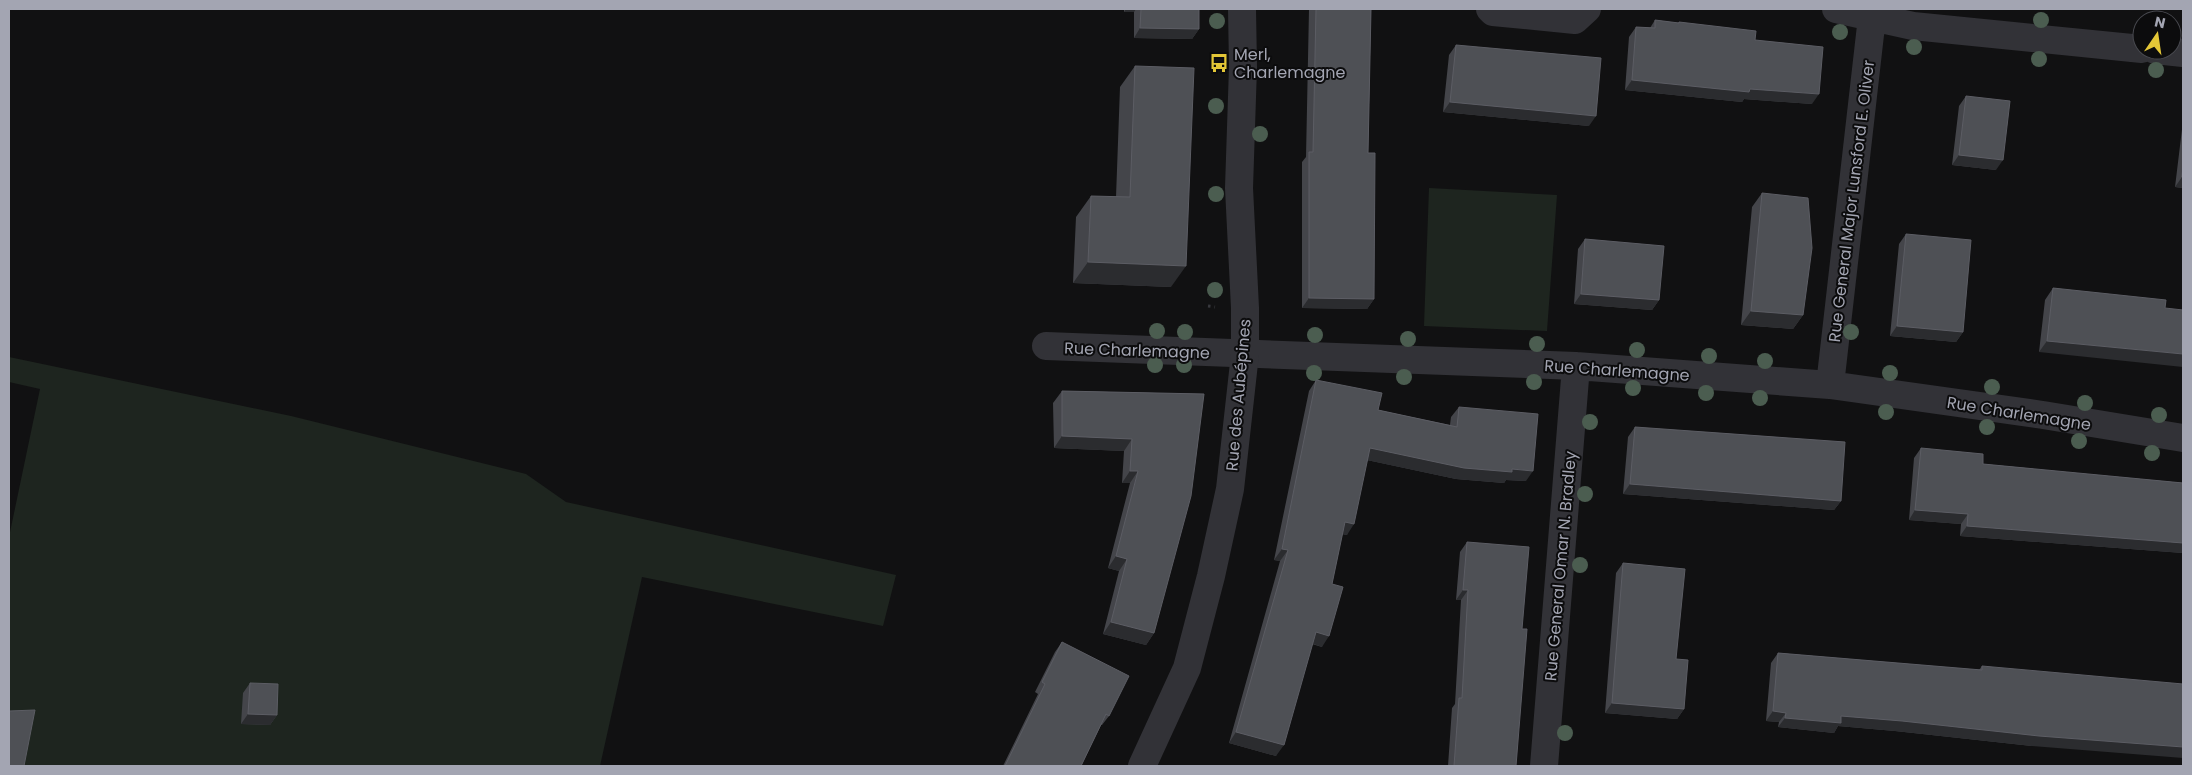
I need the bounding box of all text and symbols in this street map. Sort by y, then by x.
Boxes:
north arrow [2132,10,2182,60]
text: N [2153,11,2167,33]
place label: Merl, Charlemagne [1234,43,1346,84]
bus stop icon: Merl, Charlemagne [1208,52,1230,74]
street label: Rue General Major Lunsford E. Oliver [1823,59,1880,343]
street label: Rue des Aubépines [1220,318,1257,472]
street label: Rue Charlemagne [1064,336,1210,365]
street label: Rue Charlemagne [1544,354,1690,387]
street label: Rue Charlemagne [1945,391,2093,436]
street label: Rue General Omar N. Bradley [1539,450,1582,682]

